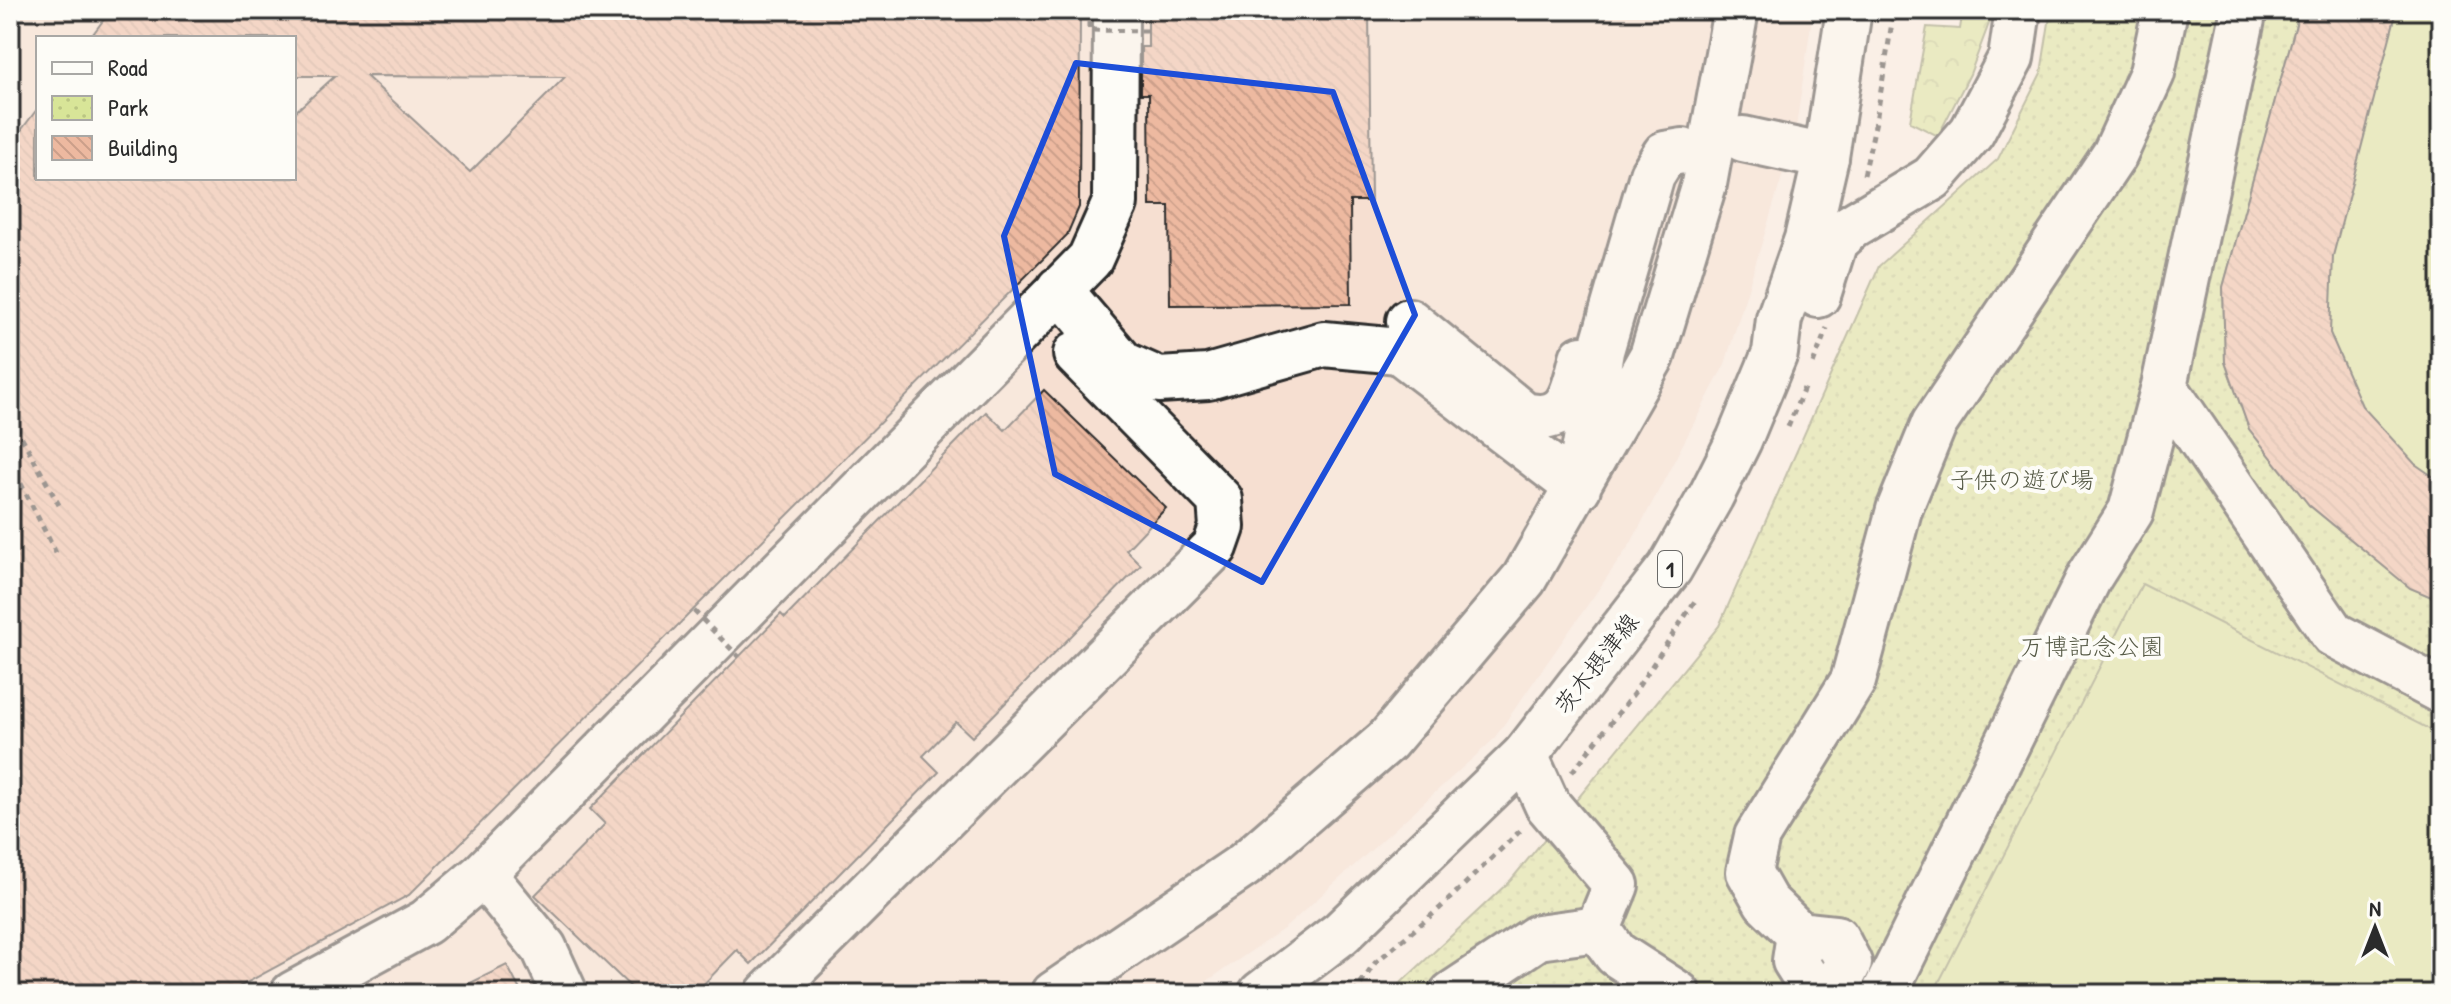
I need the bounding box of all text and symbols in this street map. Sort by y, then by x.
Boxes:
legend [36,36,296,180]
text: Road [108,51,147,83]
text: Park [108,91,148,123]
text: Building [108,131,178,163]
park label: 子供の遊び場 [1950,463,2094,495]
road number: 1 [1658,551,1682,587]
street label: 茨木摂津線 [1546,606,1646,720]
park label: 万博記念公園 [2020,630,2164,662]
north arrow [2335,888,2415,968]
text: N [2369,893,2381,923]

